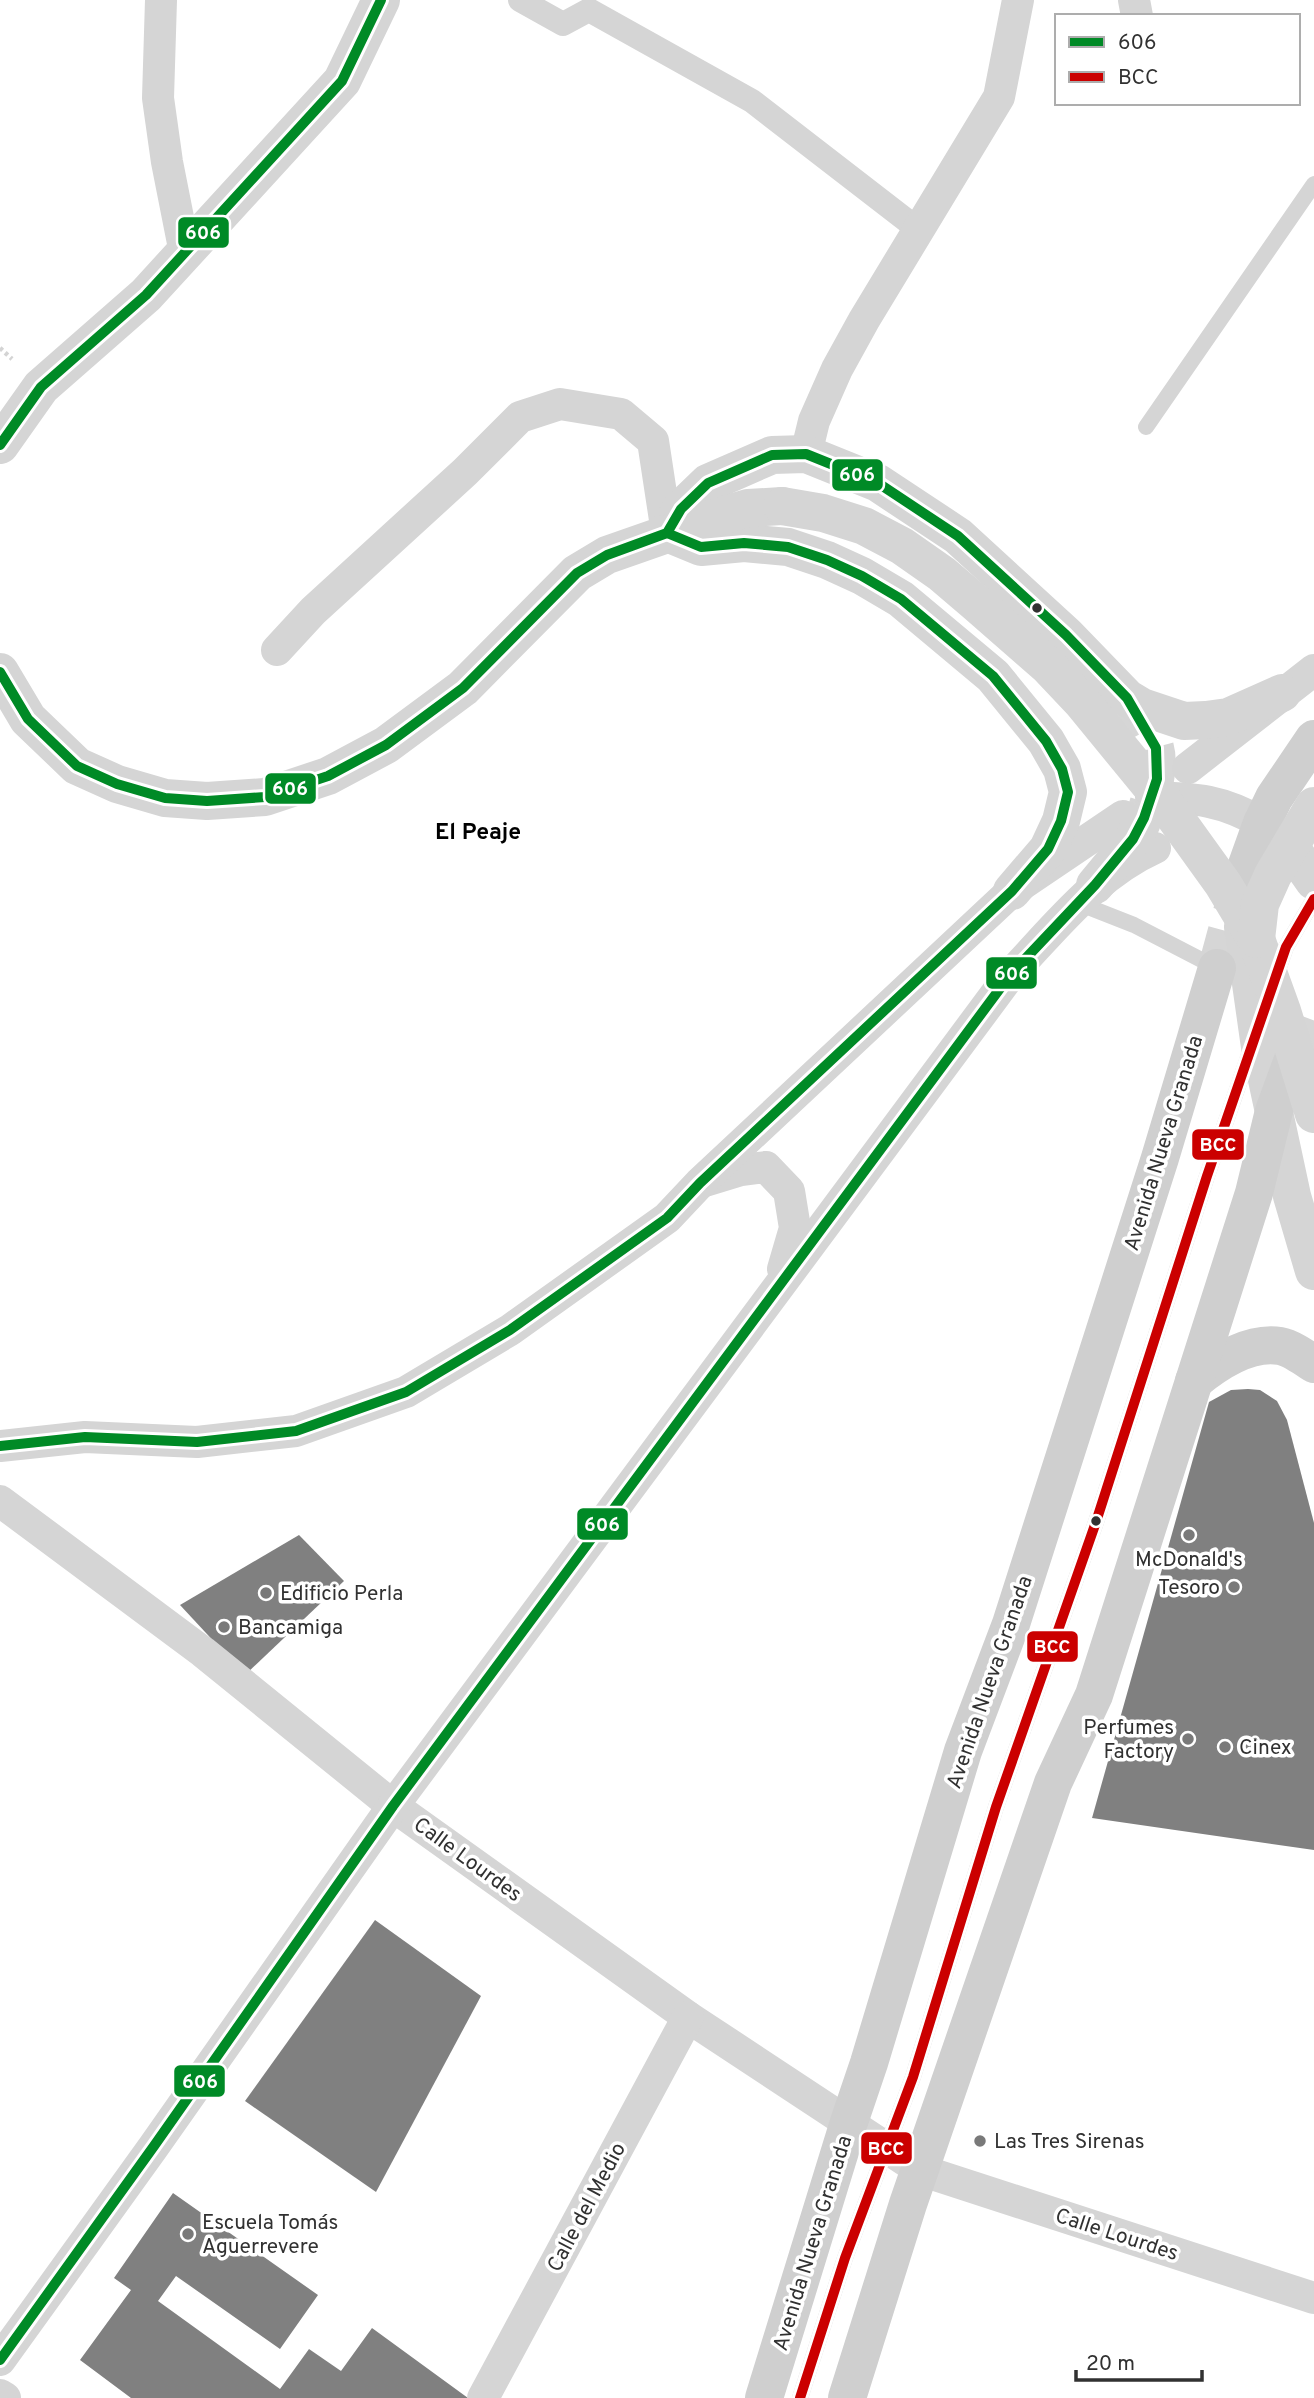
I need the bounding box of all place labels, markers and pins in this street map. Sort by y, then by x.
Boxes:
unlabelled marker [1030,601,1044,615]
unlabelled marker [1089,1514,1103,1528]
marker: McDonald's [1181,1527,1197,1543]
place label: McDonald's [1135,1547,1243,1574]
place label: Tesoro [1158,1575,1220,1602]
marker: Tesoro [1226,1579,1242,1595]
place label: Edificio Perla [280,1581,403,1608]
marker: Edificio Perla [258,1585,274,1601]
place label: Bancamiga [238,1615,343,1642]
marker: Bancamiga [216,1619,232,1635]
place label: Perfumes Factory [1083,1715,1174,1766]
marker: Perfumes Factory [1180,1731,1196,1747]
place label: Cinex [1239,1735,1292,1762]
marker: Cinex [1217,1739,1233,1755]
place label: Las Tres Sirenas [994,2129,1145,2156]
marker: Las Tres Sirenas [972,2133,988,2149]
place label: Escuela Tomás Aguerrevere [202,2210,338,2261]
marker: Escuela Tomás Aguerrevere [180,2226,196,2242]

